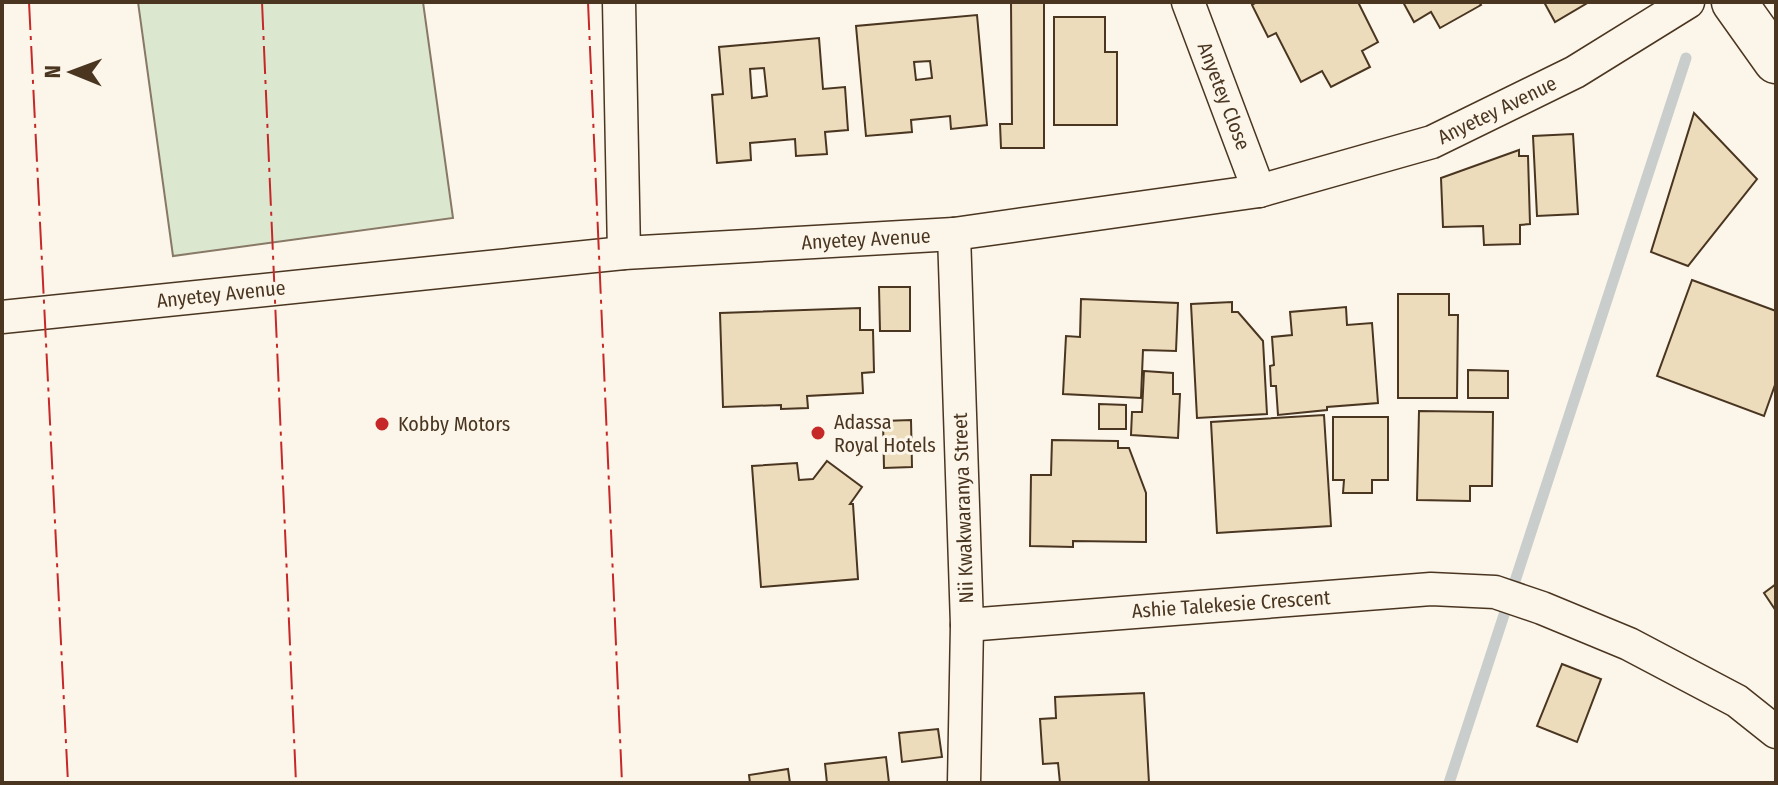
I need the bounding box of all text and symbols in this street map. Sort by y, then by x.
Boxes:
north arrow [32,32,112,112]
street label: Anyetey Close [1192,39,1256,153]
text: N [39,65,66,78]
street label: Anyetey Avenue [1434,71,1560,149]
street label: Anyetey Avenue [801,224,931,254]
street label: Anyetey Avenue [155,275,287,313]
place label: Adassa Royal Hotels [834,410,936,457]
place label: Kobby Motors [398,412,510,436]
street label: Nii Kwakwaranya Street [948,412,978,604]
marker: Kobby Motors [373,415,391,433]
marker: Adassa Royal Hotels [809,424,827,442]
street label: Ashie Talekesie Crescent [1131,585,1332,623]

